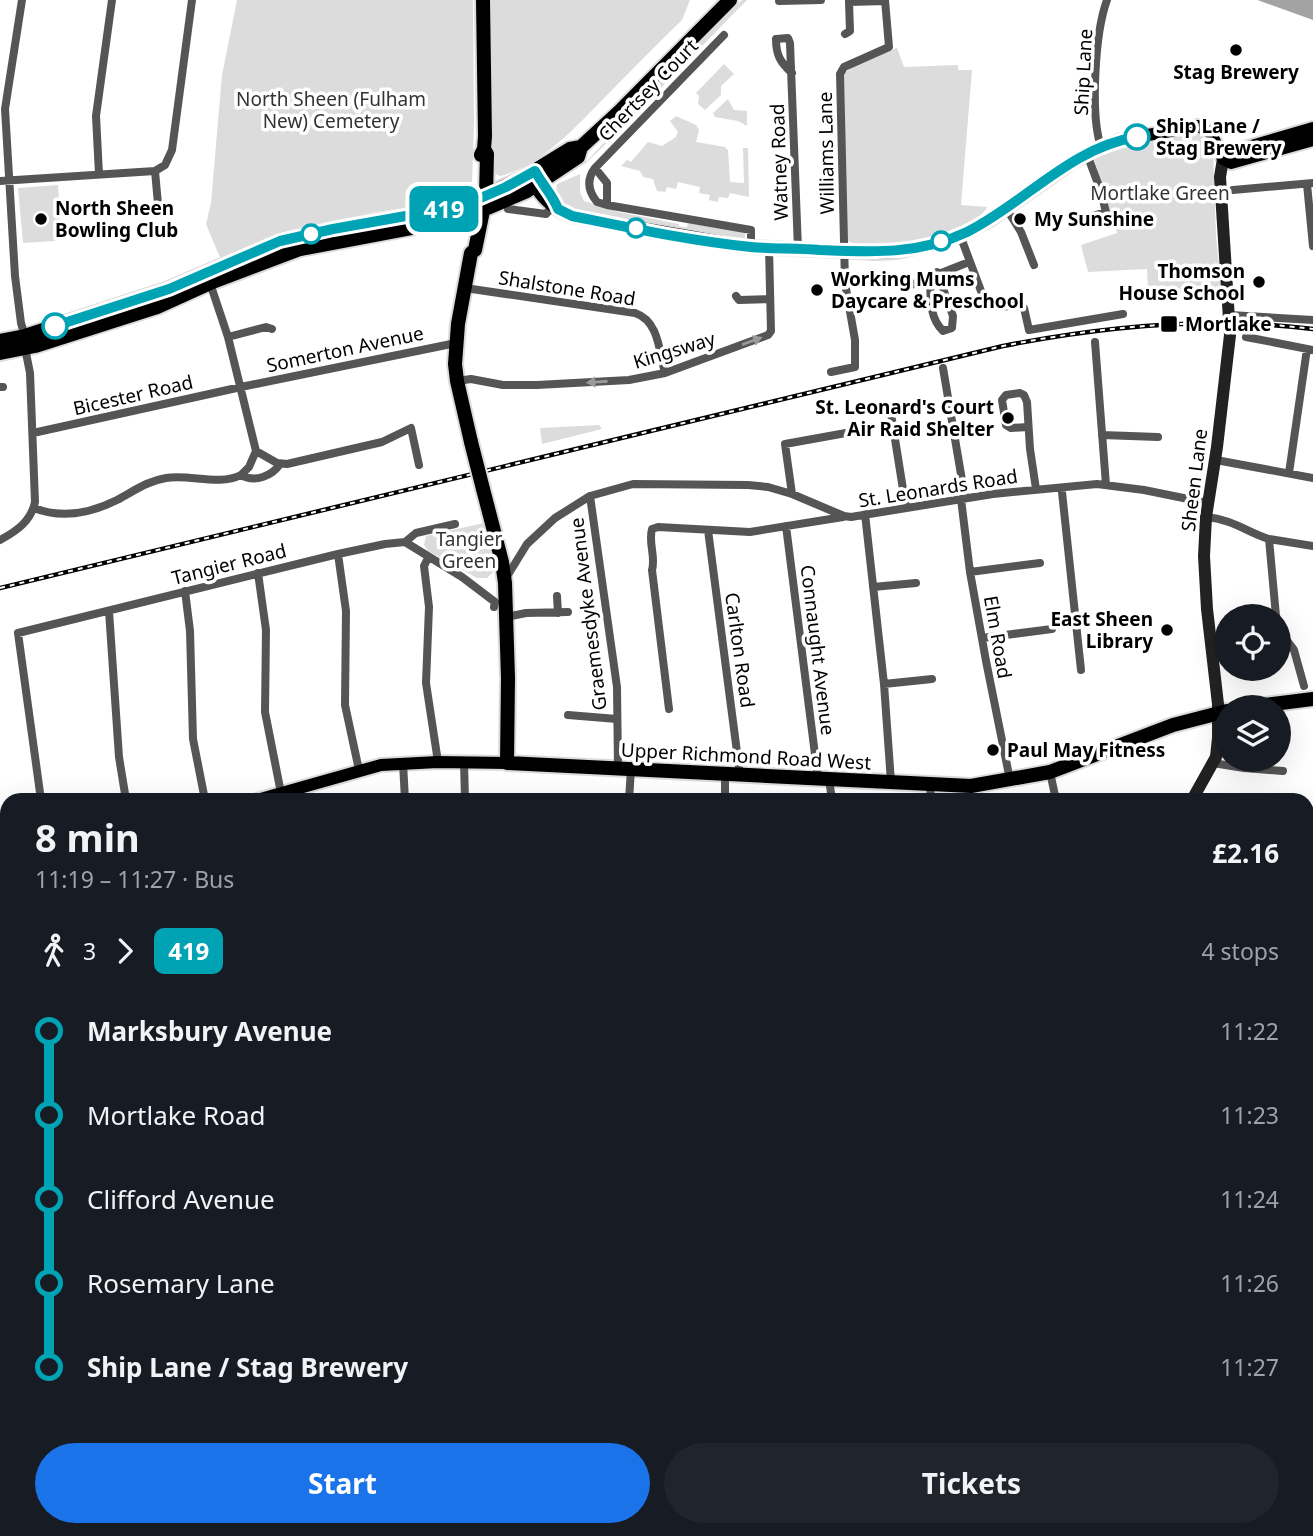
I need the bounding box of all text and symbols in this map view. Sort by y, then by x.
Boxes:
street label: Ship Lane [1068,28,1098,116]
street label: Chertsey Court [592,33,704,147]
marker: Stag Brewery [1228,42,1244,58]
place label: Stag Brewery [1173,59,1299,85]
park label: North Sheen (Fulham New) Cemetery [236,86,426,134]
street label: Williams Lane [812,91,840,215]
street label: Watney Road [764,103,794,221]
place label: Ship Lane / Stag Brewery [1156,113,1282,161]
marker: Ship Lane / Stag Brewery [1124,124,1150,150]
park label: Mortlake Green [1090,180,1230,206]
line badge: 419 [404,186,484,232]
text: 419 [423,192,465,225]
place label: North Sheen Bowling Club [55,195,178,243]
place label: My Sunshine [1034,206,1154,232]
marker: North Sheen Bowling Club [33,211,49,227]
marker: My Sunshine [1012,211,1028,227]
unlabelled marker [626,218,646,238]
unlabelled marker [301,224,321,244]
unlabelled marker [931,231,951,251]
place label: Thomson House School [1118,258,1245,306]
street label: Shalstone Road [497,264,637,312]
place label: Working Mums Daycare & Preschool [831,266,1024,314]
marker: Thomson House School [1251,274,1267,290]
marker: Working Mums Daycare & Preschool [809,282,825,298]
place label: Mortlake [1185,311,1272,337]
unlabelled marker [42,313,68,339]
marker: Mortlake [1159,314,1179,334]
street label: Somerton Avenue [264,320,426,378]
street label: Kingsway [630,325,718,375]
one-way arrow [741,335,762,346]
street label: Bicester Road [71,369,195,421]
one-way arrow [586,377,608,388]
place label: St. Leonard's Court Air Raid Shelter [815,394,994,442]
marker: St. Leonard's Court Air Raid Shelter [1000,410,1016,426]
street label: Sheen Lane [1175,427,1213,533]
street label: St. Leonards Road [857,463,1019,513]
street label: Graemesdyke Avenue [563,516,613,712]
park label: Tangier Green [436,526,502,574]
street label: Tangier Road [169,537,289,591]
street label: Connaught Avenue [795,563,841,737]
street label: Carlton Road [719,591,761,709]
street label: Elm Road [978,593,1018,681]
map controls [1214,604,1291,772]
button: locate [1214,604,1291,681]
place label: East Sheen Library [1050,606,1153,654]
marker: East Sheen Library [1159,622,1175,638]
button: layers [1214,695,1291,772]
street label: Upper Richmond Road West [620,736,872,776]
place label: Paul May Fitness [1007,737,1165,763]
marker: Paul May Fitness [985,742,1001,758]
text: 8 min [35,811,140,863]
text: £2.16 [1212,835,1279,871]
text: 11:19 – 11:27 · Bus [35,863,234,895]
icon: walk [35,932,73,970]
icon: forward [106,932,144,970]
text: 419 [168,934,209,967]
text: 3 [83,935,96,967]
text: 4 stops [1201,935,1279,967]
text: Marksbury Avenue [87,1013,332,1049]
text: 11:22 [1220,1015,1279,1047]
text: Mortlake Road [87,1097,266,1133]
text: 11:23 [1220,1099,1279,1131]
text: Clifford Avenue [87,1181,275,1217]
text: 11:24 [1220,1183,1279,1215]
text: Rosemary Lane [87,1265,275,1301]
text: 11:26 [1220,1267,1279,1299]
text: Ship Lane / Stag Brewery [87,1349,408,1385]
text: 11:27 [1220,1351,1279,1383]
button: Start [35,1443,650,1523]
button: Tickets [664,1443,1279,1523]

